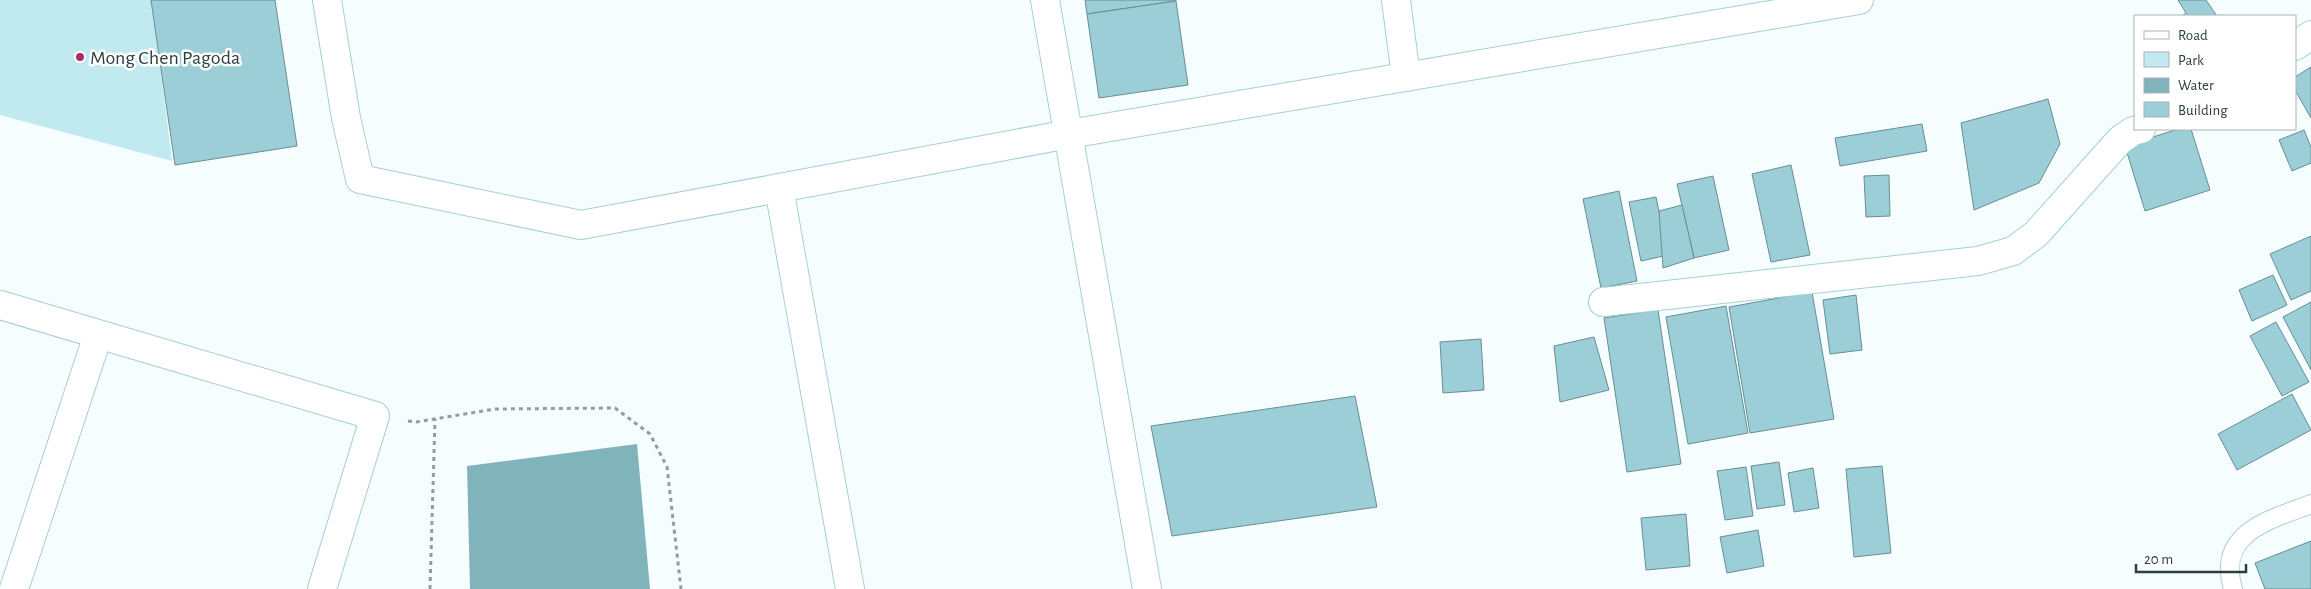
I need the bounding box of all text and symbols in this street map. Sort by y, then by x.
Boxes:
legend [2134,15,2296,130]
text: Road [2178,28,2208,43]
place label: Mong Chen Pagoda [90,48,240,68]
marker: Mong Chen Pagoda [74,51,86,63]
text: Park [2178,53,2204,68]
text: Water [2178,78,2214,93]
text: Building [2178,103,2228,118]
scale bar [2136,542,2246,574]
text: 20 m [2144,552,2173,567]

